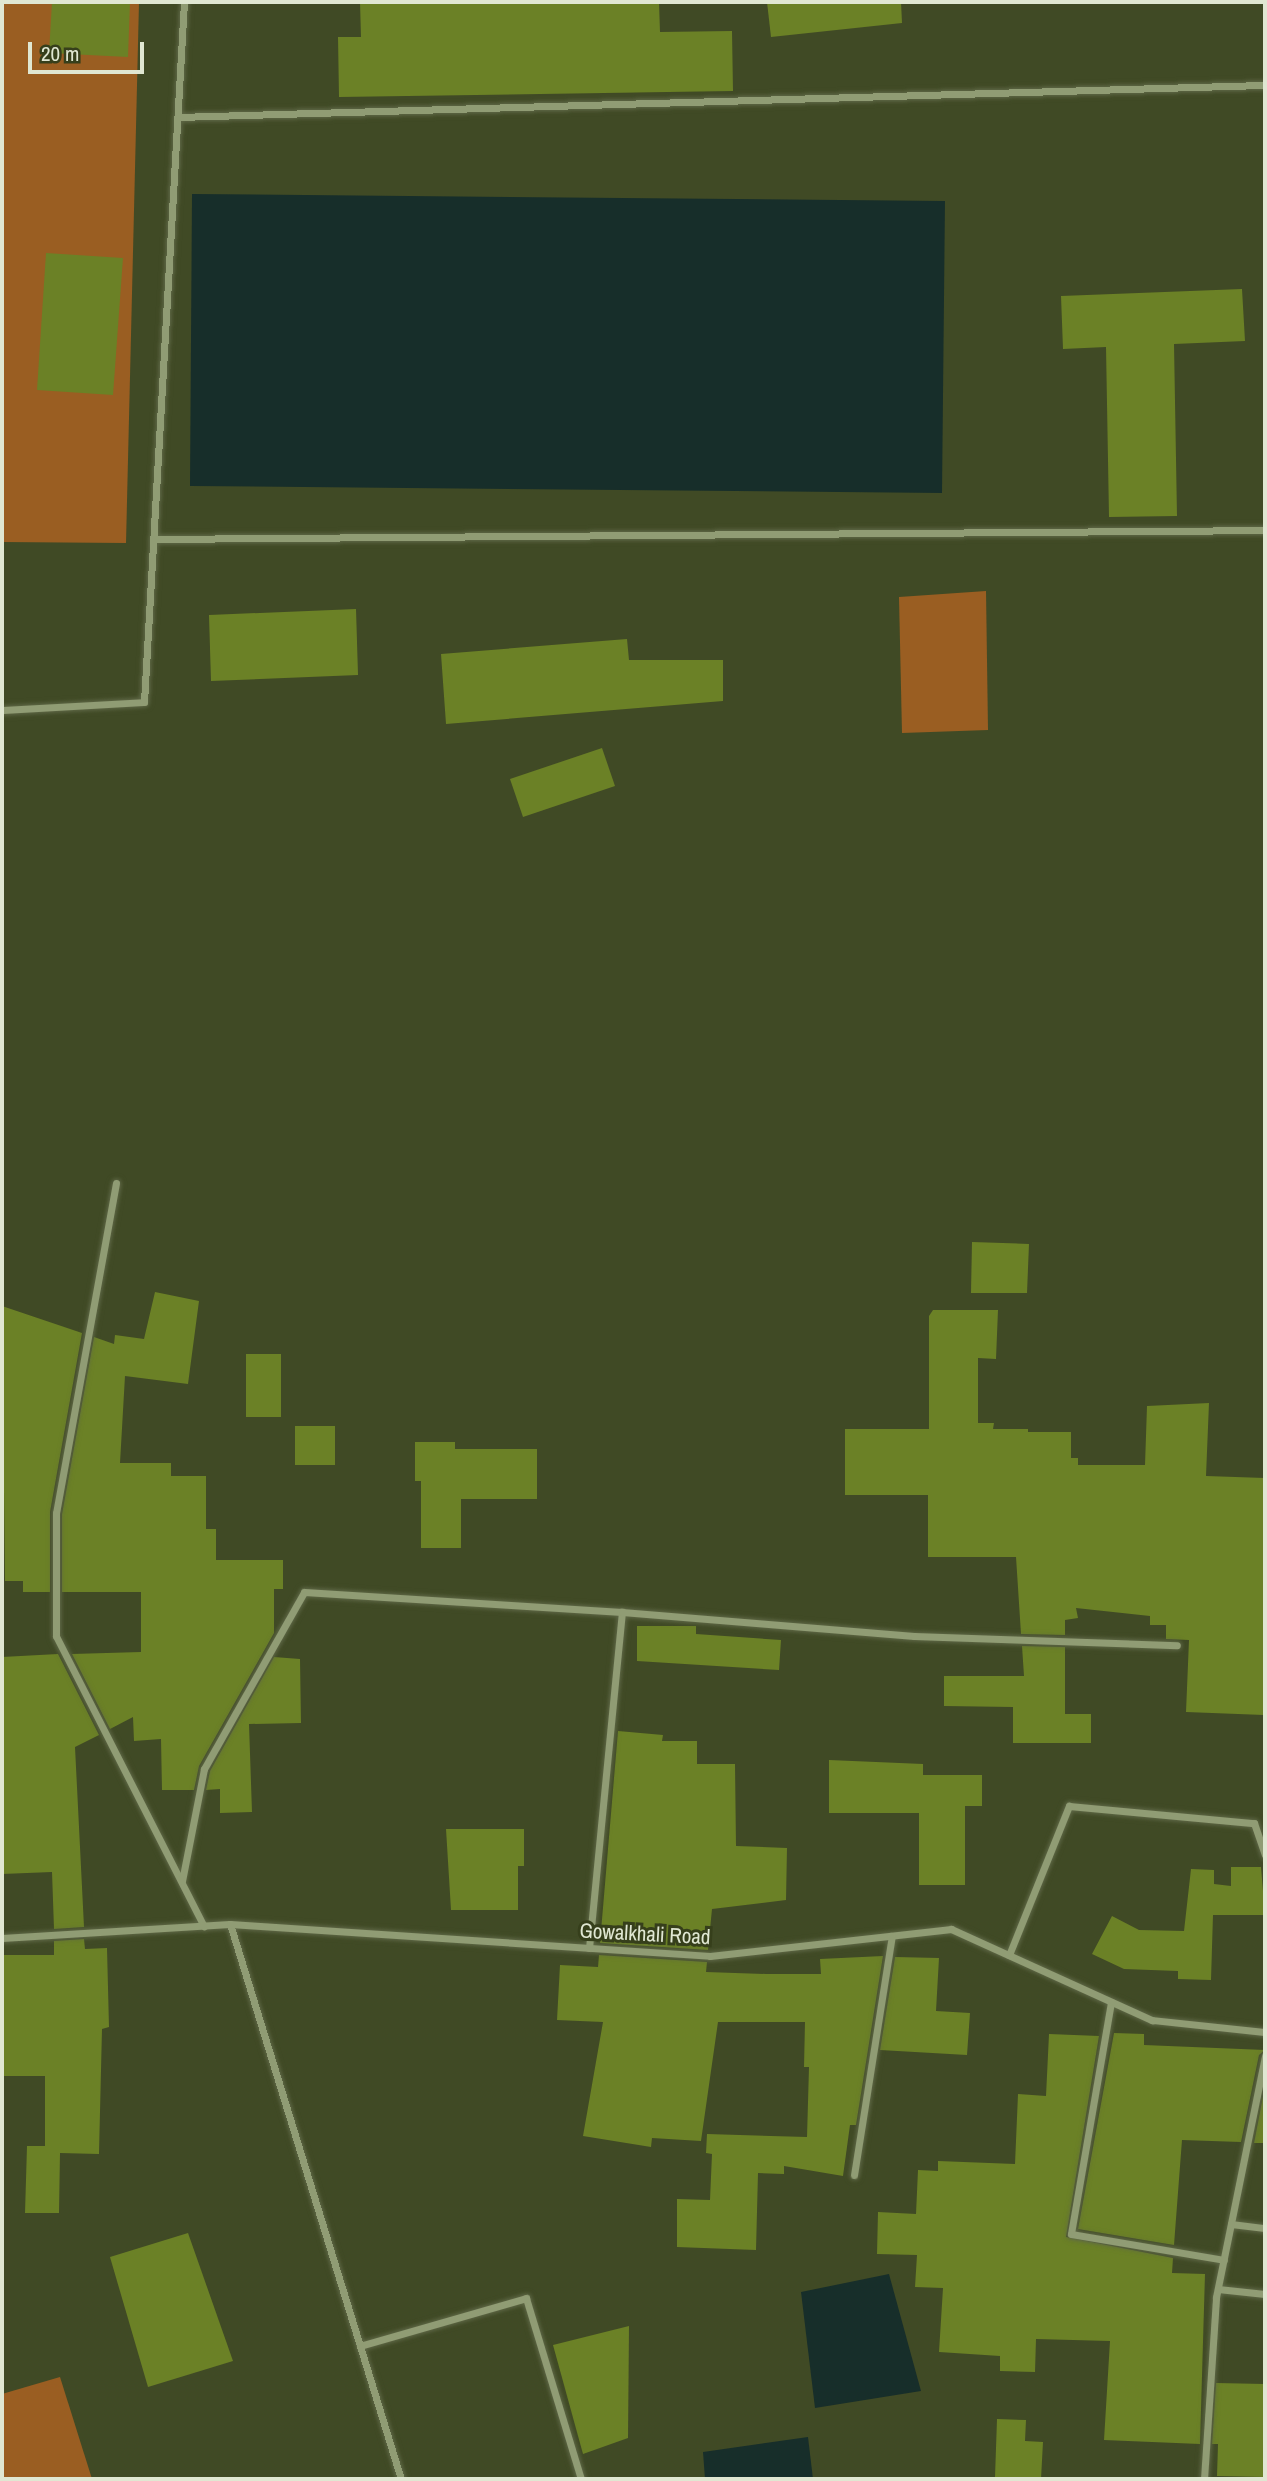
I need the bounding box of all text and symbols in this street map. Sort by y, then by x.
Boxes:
scale bar [32,28,147,72]
text: 20 m [41,39,79,68]
street label: Gowalkhali Road [579,1918,711,1950]

